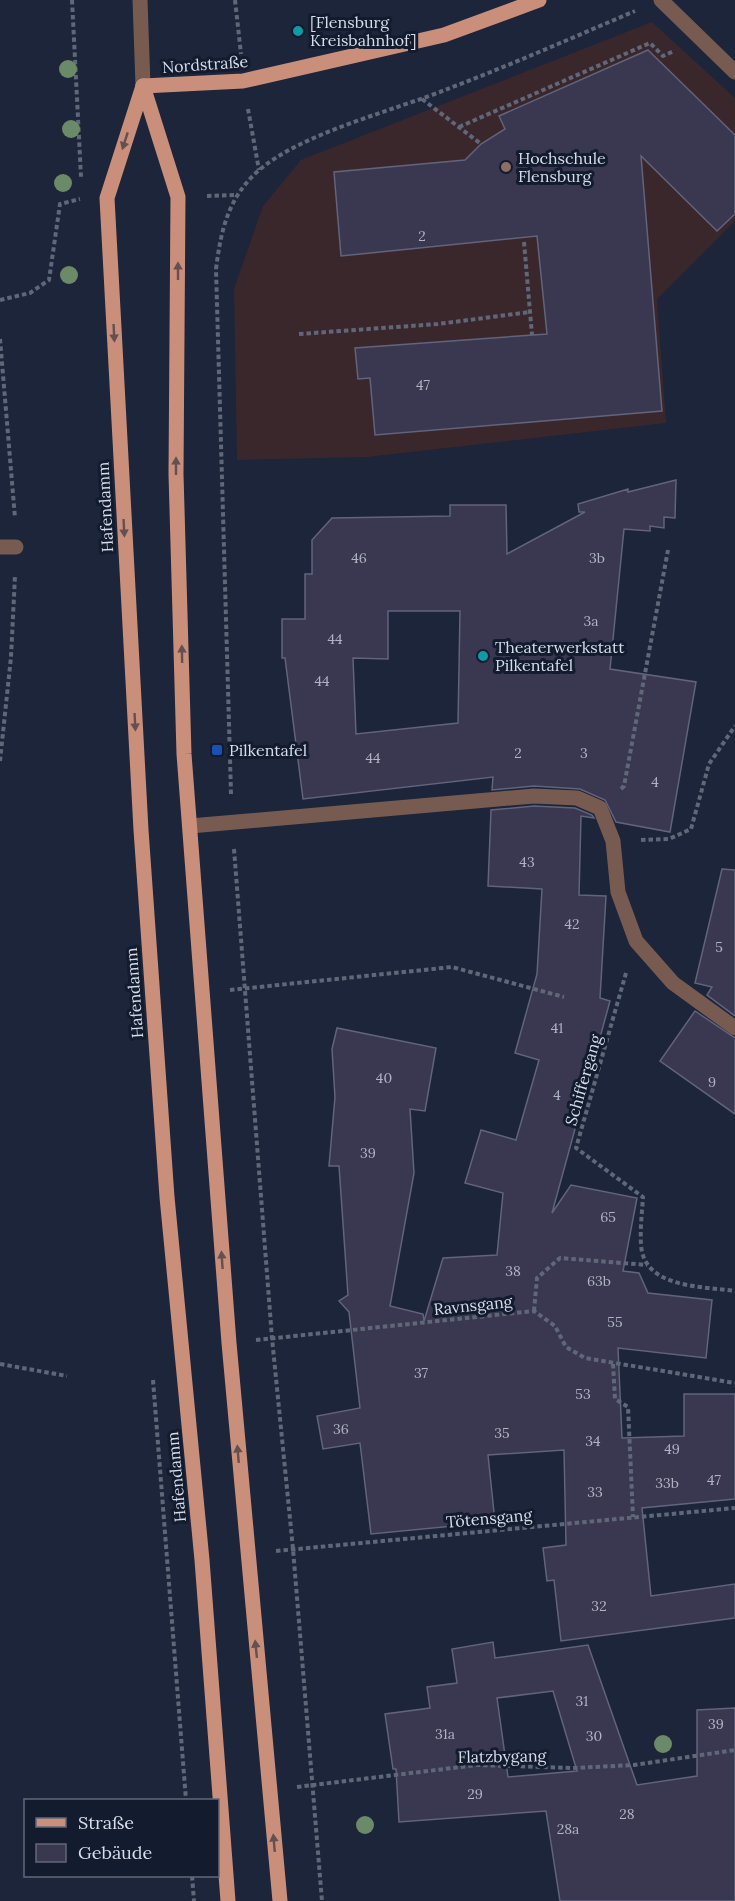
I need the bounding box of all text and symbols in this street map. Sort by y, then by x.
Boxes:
place label: [Flensburg Kreisbahnhof] [310,12,416,50]
marker: [Flensburg Kreisbahnhof] [291,24,305,38]
street label: Nordstraße [161,51,249,77]
one-way arrow [120,132,130,150]
place label: Hochschule Flensburg [518,148,606,186]
marker: Hochschule Flensburg [499,160,513,174]
house number: 2 [418,227,426,245]
one-way arrow [173,261,183,280]
one-way arrow [109,323,118,342]
house number: 47 [416,376,431,394]
one-way arrow [171,456,181,475]
street label: Hafendamm [93,461,117,553]
one-way arrow [120,518,129,537]
house number: 46 [351,549,367,567]
house number: 3b [589,549,605,567]
house number: 3a [583,612,599,630]
house number: 44 [327,630,343,648]
place label: Theaterwerkstatt Pilkentafel [495,637,625,675]
one-way arrow [177,644,187,663]
marker: Theaterwerkstatt Pilkentafel [476,649,490,663]
house number: 44 [314,672,330,690]
one-way arrow [130,713,139,732]
place label: Pilkentafel [229,740,307,760]
marker: Pilkentafel [210,743,224,757]
house number: 2 [514,744,522,762]
house number: 3 [580,744,588,762]
house number: 44 [365,749,381,767]
house number: 4 [651,773,659,791]
house number: 43 [519,853,535,871]
house number: 42 [564,915,580,933]
house number: 5 [715,938,723,956]
street label: Hafendamm [121,947,147,1039]
house number: 41 [551,1019,563,1037]
street label: Schiffergang [560,1031,606,1128]
house number: 40 [376,1069,392,1087]
house number: 9 [708,1073,716,1091]
house number: 4 [553,1086,561,1104]
house number: 39 [360,1144,376,1162]
house number: 65 [600,1208,616,1226]
one-way arrow [218,1251,227,1270]
house number: 38 [505,1262,521,1280]
house number: 63b [587,1272,611,1290]
street label: Ravnsgang [433,1291,514,1319]
house number: 55 [607,1313,623,1331]
house number: 37 [414,1364,429,1382]
house number: 53 [575,1385,591,1403]
house number: 36 [333,1420,349,1438]
house number: 35 [494,1424,510,1442]
street label: Hafendamm [162,1431,190,1523]
house number: 34 [585,1432,601,1450]
house number: 49 [664,1440,680,1458]
one-way arrow [233,1445,243,1464]
house number: 47 [707,1471,722,1489]
house number: 33b [655,1474,679,1492]
house number: 33 [587,1483,603,1501]
street label: Tötensgang [445,1504,534,1532]
house number: 32 [591,1597,607,1615]
one-way arrow [251,1639,260,1658]
house number: 31 [576,1692,588,1710]
house number: 39 [708,1715,724,1733]
house number: 31a [435,1725,455,1743]
house number: 30 [586,1727,602,1745]
street label: Flatzbygang [457,1745,548,1767]
house number: 29 [467,1785,483,1803]
legend [24,1799,219,1877]
house number: 28 [619,1805,635,1823]
text: Straße [78,1811,134,1834]
house number: 28a [557,1820,579,1838]
one-way arrow [269,1833,279,1852]
text: Gebäude [78,1841,153,1864]

